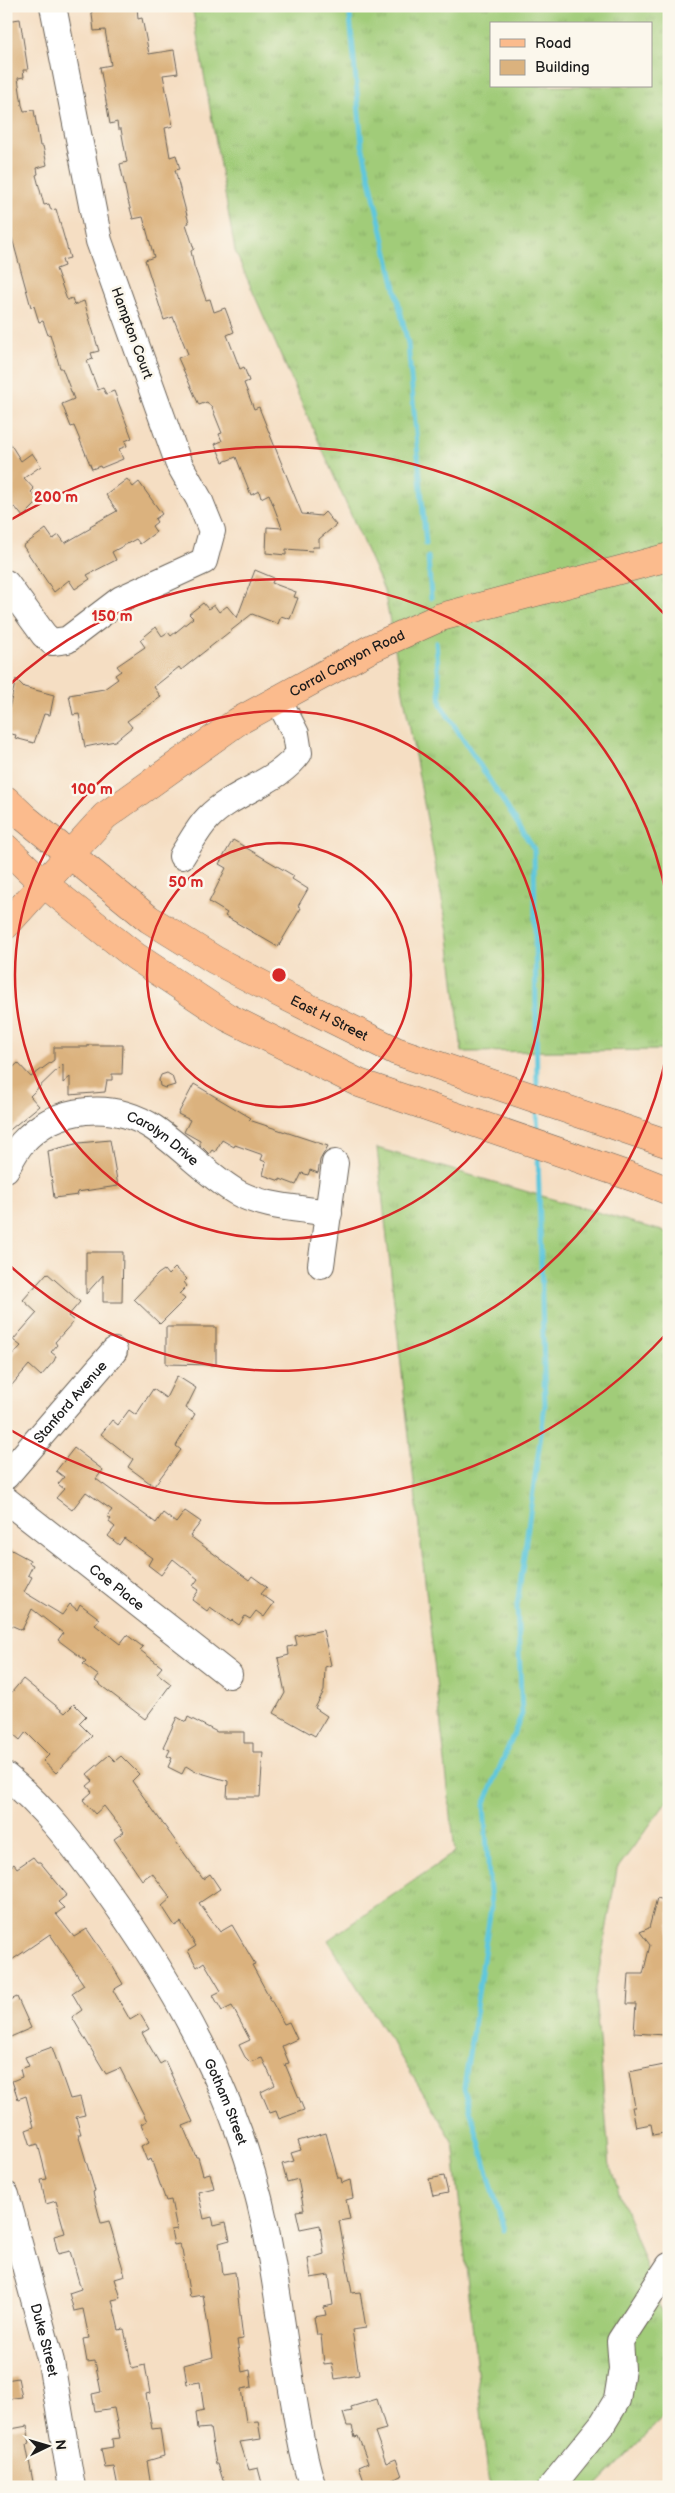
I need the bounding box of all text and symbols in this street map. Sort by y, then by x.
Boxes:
legend [490,22,652,88]
text: Road [535,34,571,53]
text: Building [535,58,590,77]
street label: Hampton Court [108,285,157,382]
text: 200 m [34,488,78,507]
text: 150 m [91,607,133,626]
street label: Corral Canyon Road [286,626,407,700]
text: 100 m [71,780,113,799]
text: 50 m [169,873,204,892]
centre of rings [270,966,288,984]
street label: East H Street [288,992,372,1045]
street label: Carolyn Drive [124,1107,202,1169]
street label: Stanford Avenue [30,1357,110,1447]
street label: Coe Place [86,1560,148,1614]
street label: Gotham Street [201,2056,251,2148]
street label: Duke Street [27,2301,62,2378]
north arrow [22,2420,72,2470]
text: N [52,2439,69,2451]

